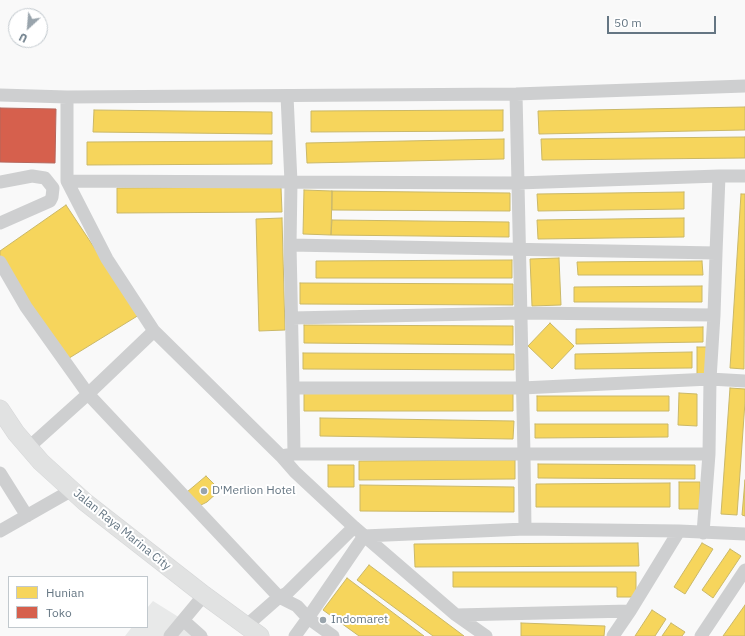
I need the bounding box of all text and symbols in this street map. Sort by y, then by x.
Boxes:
north arrow [8,8,48,48]
scale bar [609,8,718,34]
text: 50 m [614,15,642,30]
text: U [17,30,30,46]
place label: D'Merlion Hotel [212,484,295,498]
street label: Jalan Raya Marina City [70,486,174,574]
marker: D'Merlion Hotel [199,486,209,496]
legend [8,576,148,628]
text: Hunian [46,585,84,600]
text: Toko [46,605,72,620]
place label: Indomaret [331,613,388,627]
marker: Indomaret [318,615,328,625]

